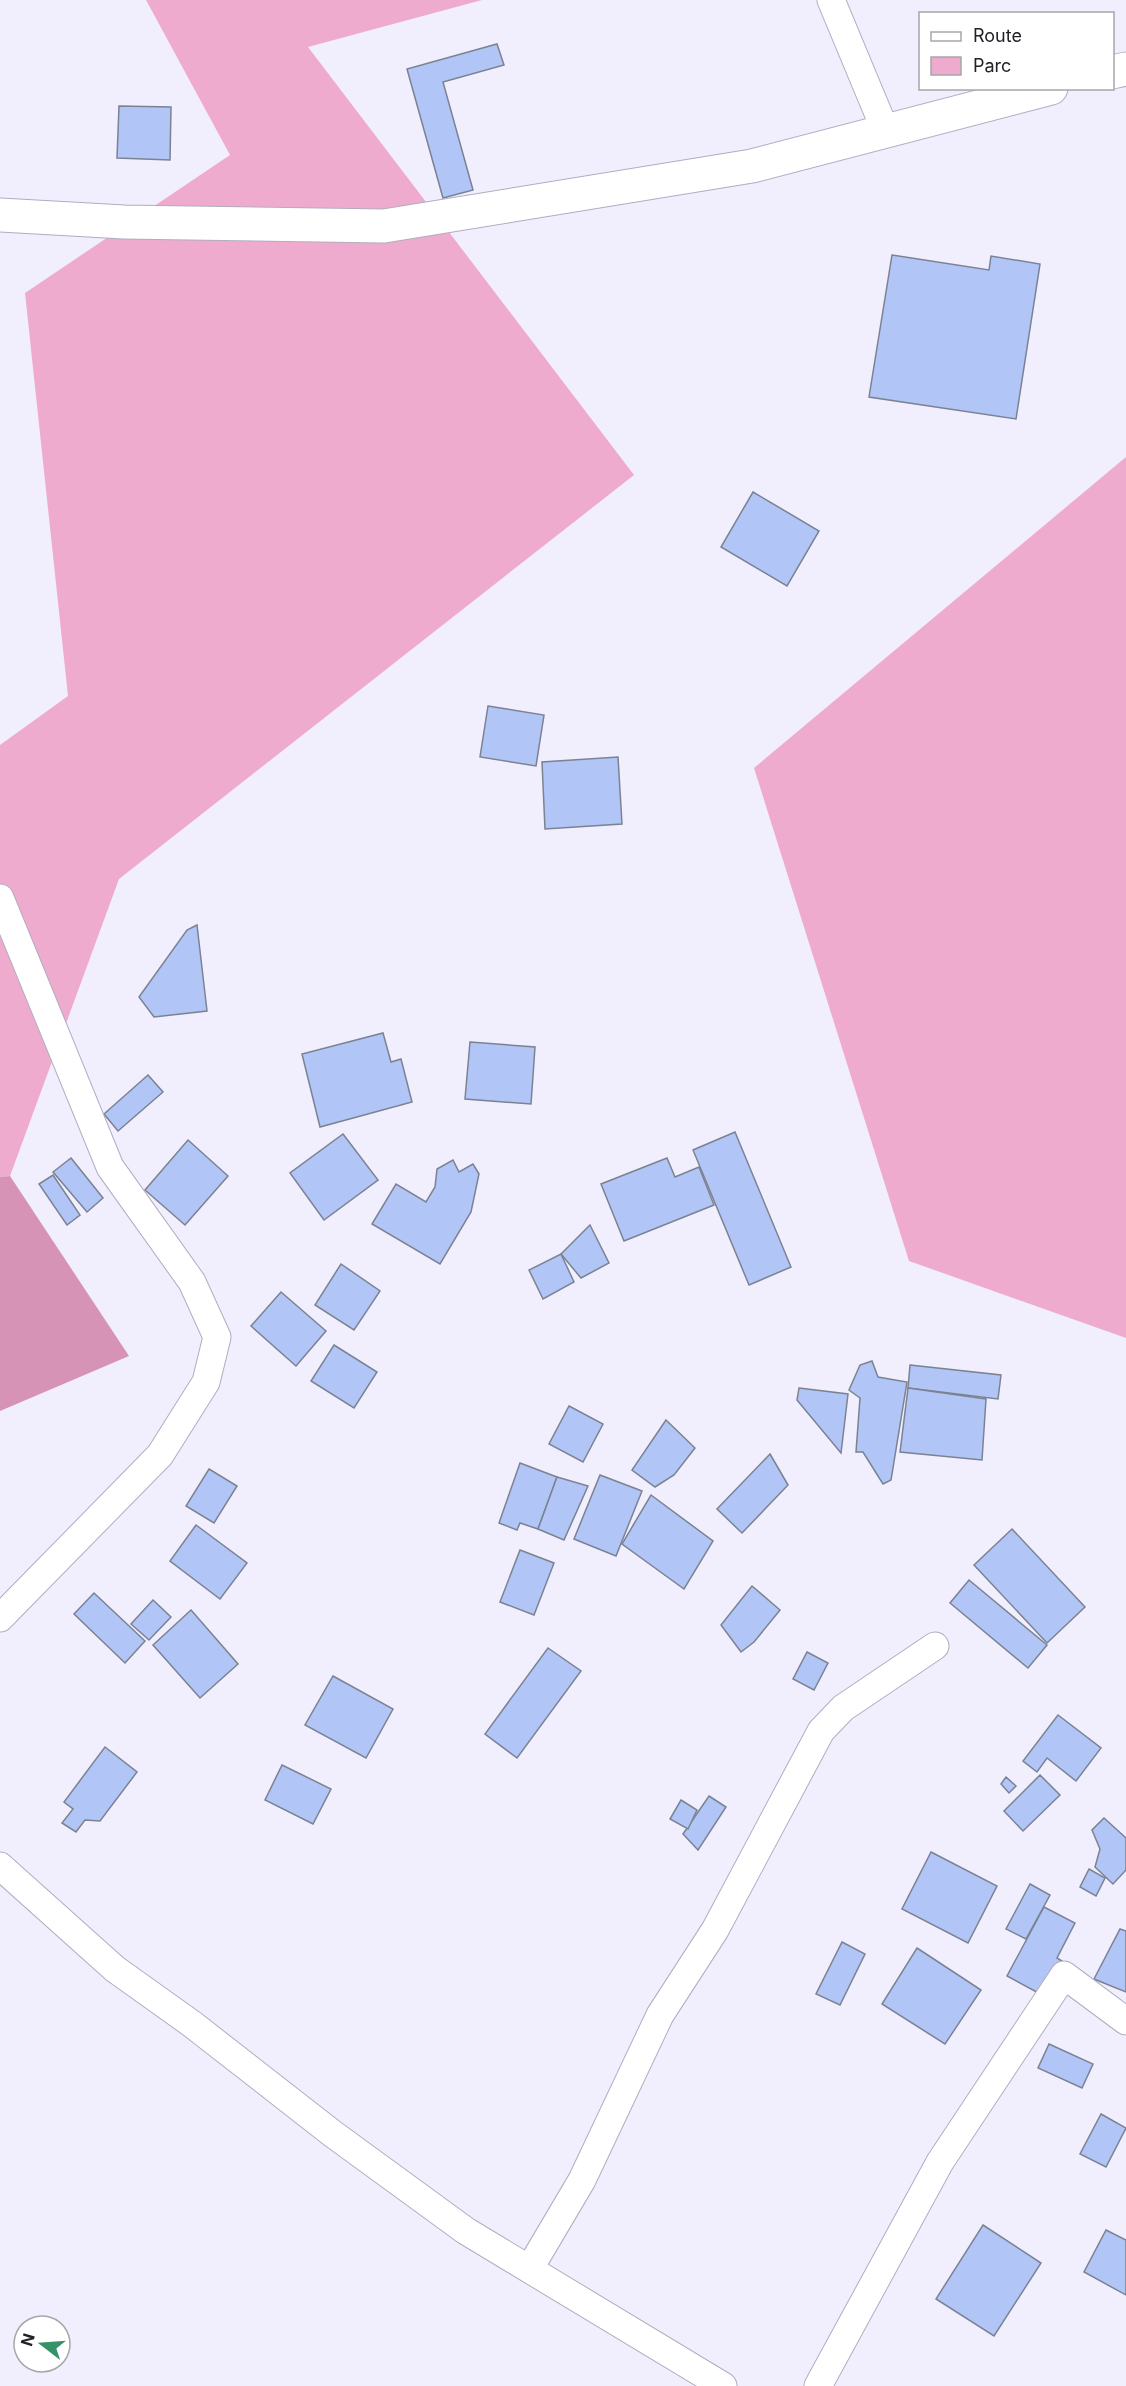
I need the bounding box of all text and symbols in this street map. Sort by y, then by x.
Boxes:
legend [919,12,1114,90]
text: Route [973,25,1022,46]
text: Parc [973,55,1011,76]
north arrow [12,2314,72,2374]
text: N [16,2331,39,2348]

